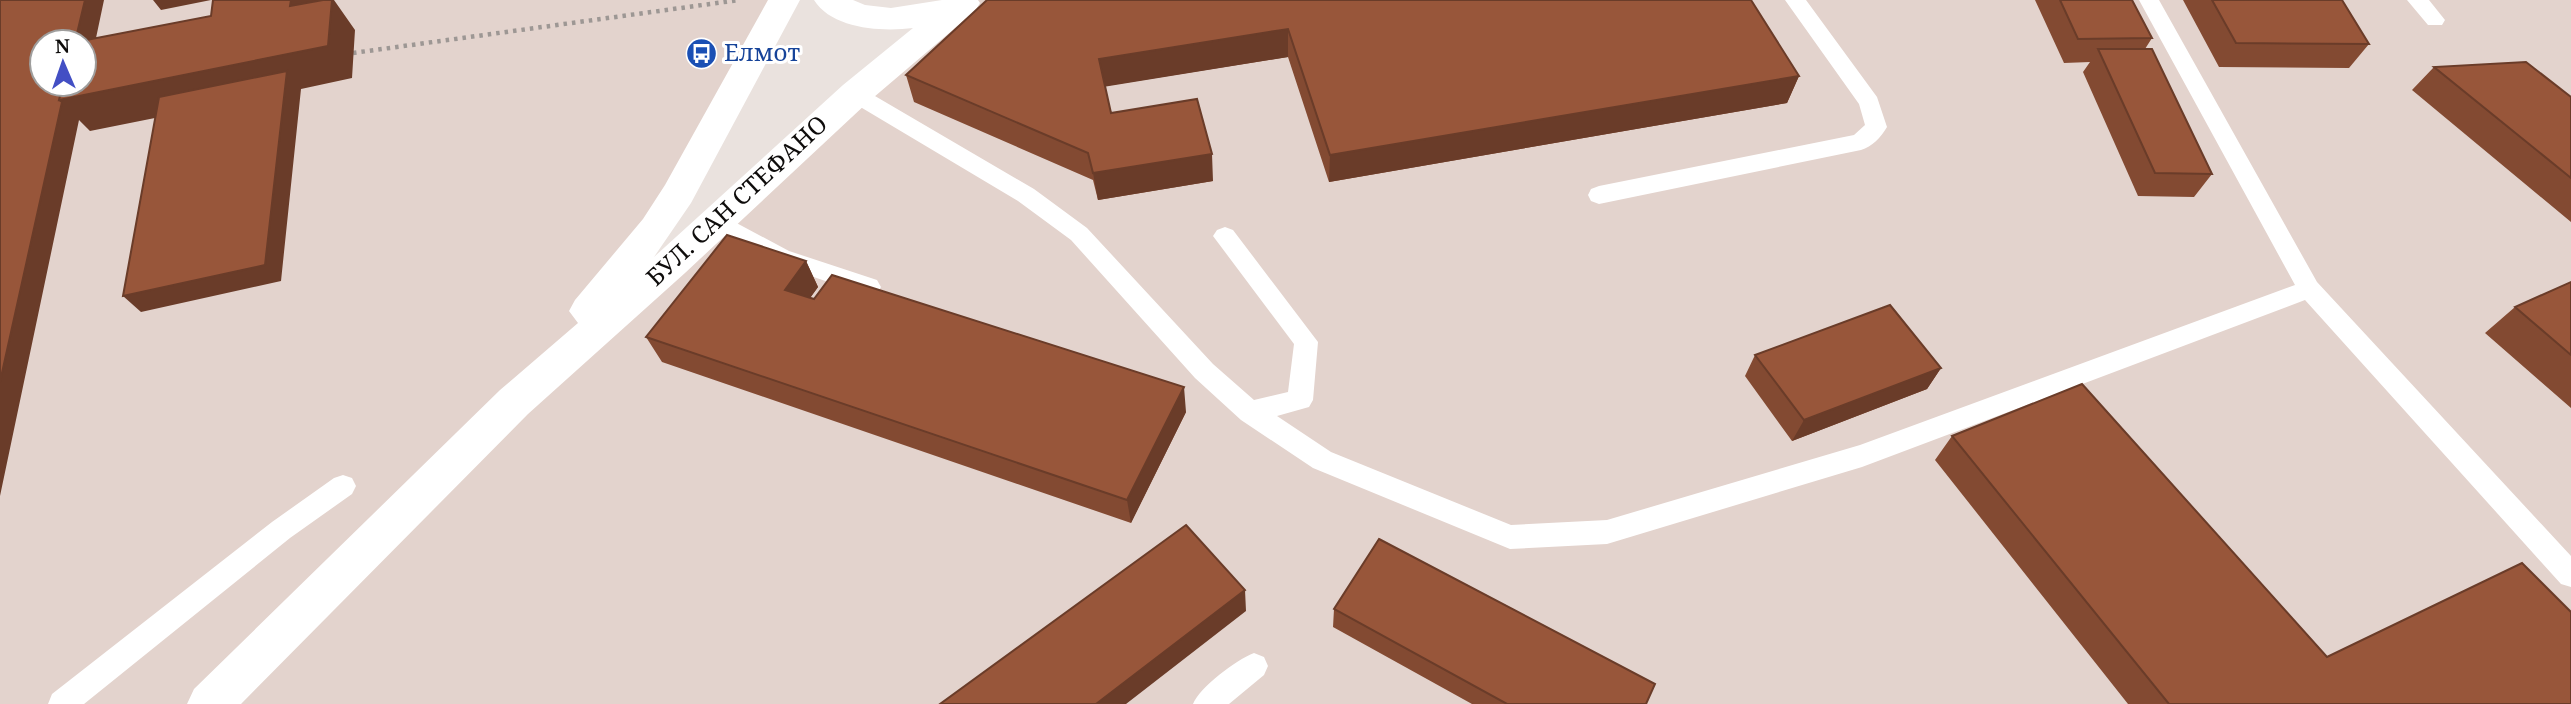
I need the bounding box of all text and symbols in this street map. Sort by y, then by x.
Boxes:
north arrow [28,28,98,98]
text: N [54,33,70,59]
place label: Елмот [724,35,800,68]
bus stop icon: Елмот [684,36,718,70]
street label: БУЛ. САН СТЕФАНО [638,107,834,293]

